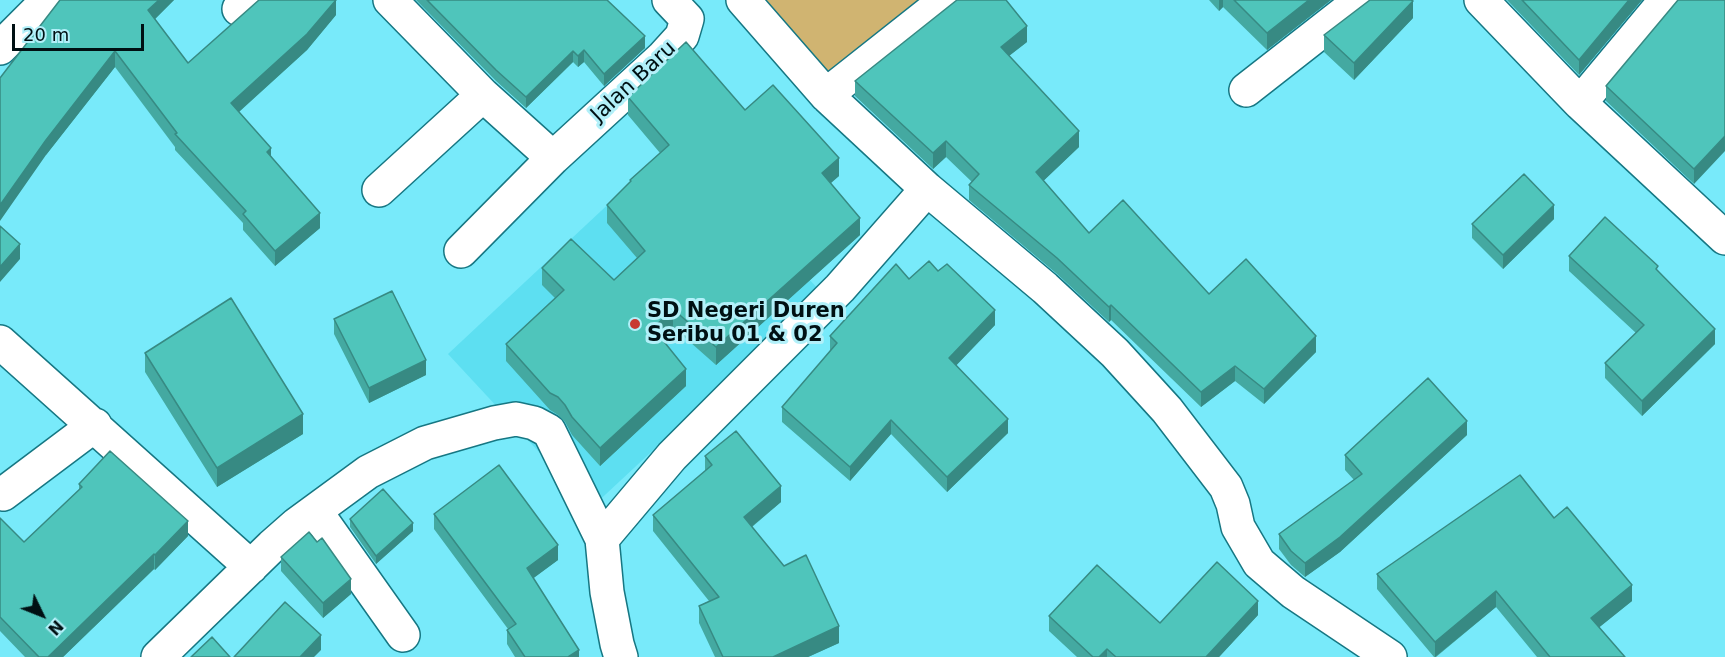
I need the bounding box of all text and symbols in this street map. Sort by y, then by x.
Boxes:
scale bar [15,12,147,50]
text: 20 m [23,24,69,45]
street label: Jalan Baru [586,36,682,128]
place label: SD Negeri Duren Seribu 01 & 02 [647,299,845,349]
marker: SD Negeri Duren Seribu 01 & 02 [628,317,642,331]
north arrow [12,585,72,645]
text: N [44,616,67,639]

